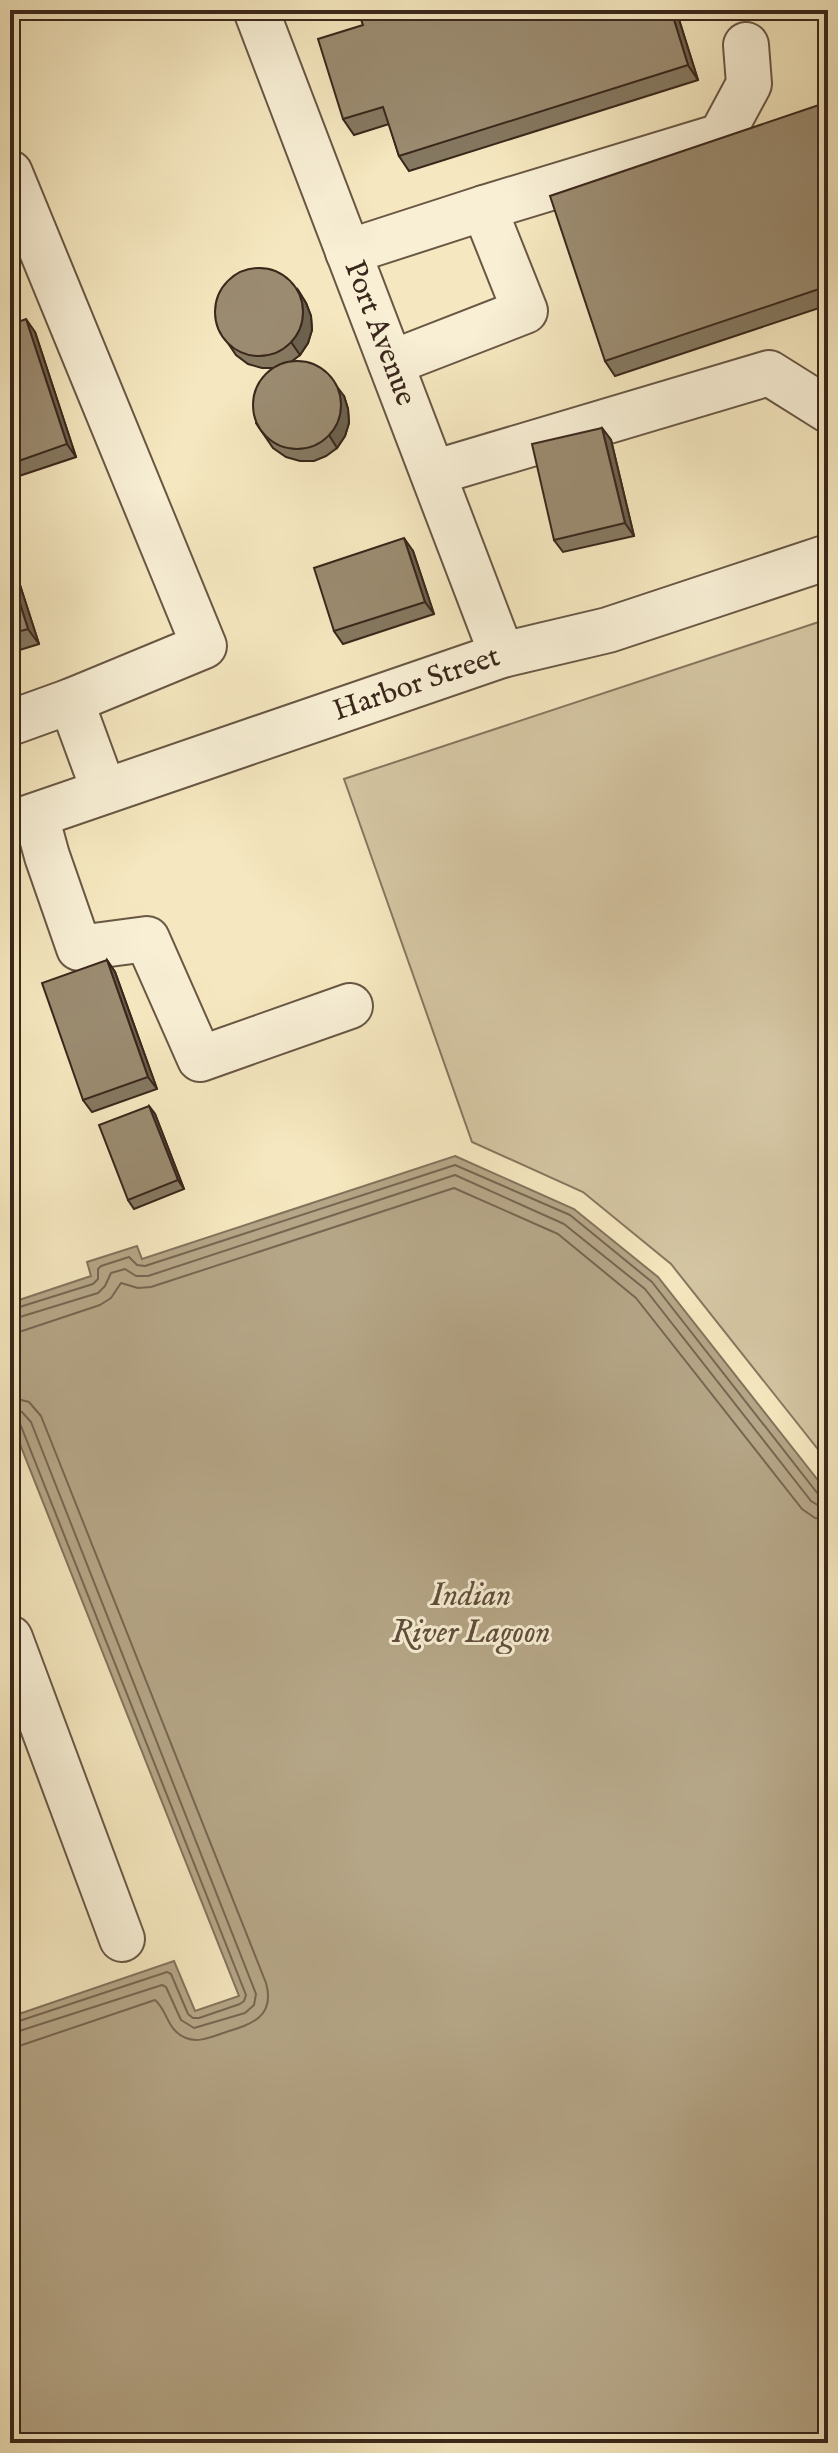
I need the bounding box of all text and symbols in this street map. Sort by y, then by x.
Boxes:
street label: Port Avenue [334,255,424,411]
street label: Harbor Street [328,638,505,731]
water label: Indian River Lagoon [391,1576,551,1654]

